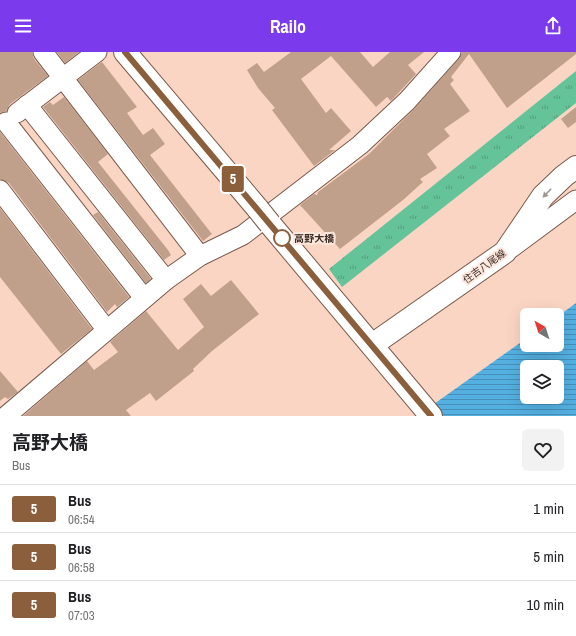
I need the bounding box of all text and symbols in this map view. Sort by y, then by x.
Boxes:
text: Railo [270,14,306,39]
icon: menu [12,15,34,37]
icon: share [542,15,564,37]
line badge: 5 [220,166,246,192]
text: 5 [230,170,236,188]
one-way arrow [542,188,552,198]
marker: 高野大橋 [273,229,291,247]
place label: 高野大橋 [294,232,334,245]
street label: 住吉八尾線 [460,246,508,286]
north arrow [520,308,564,352]
map controls [520,308,564,404]
button: layers [520,360,564,404]
text: 高野大橋 [12,429,88,455]
button: heart [522,429,564,471]
text: Bus [12,457,30,474]
text: Bus [68,490,91,511]
text: 1 min [533,498,564,519]
text: 5 [31,500,37,518]
text: 06:54 [68,511,95,528]
text: Bus [68,538,91,559]
text: 5 min [533,546,564,567]
text: 5 [31,548,37,566]
text: 06:58 [68,559,95,576]
text: Bus [68,586,91,607]
text: 10 min [526,594,564,615]
text: 5 [31,596,37,614]
text: 07:03 [68,607,95,624]

